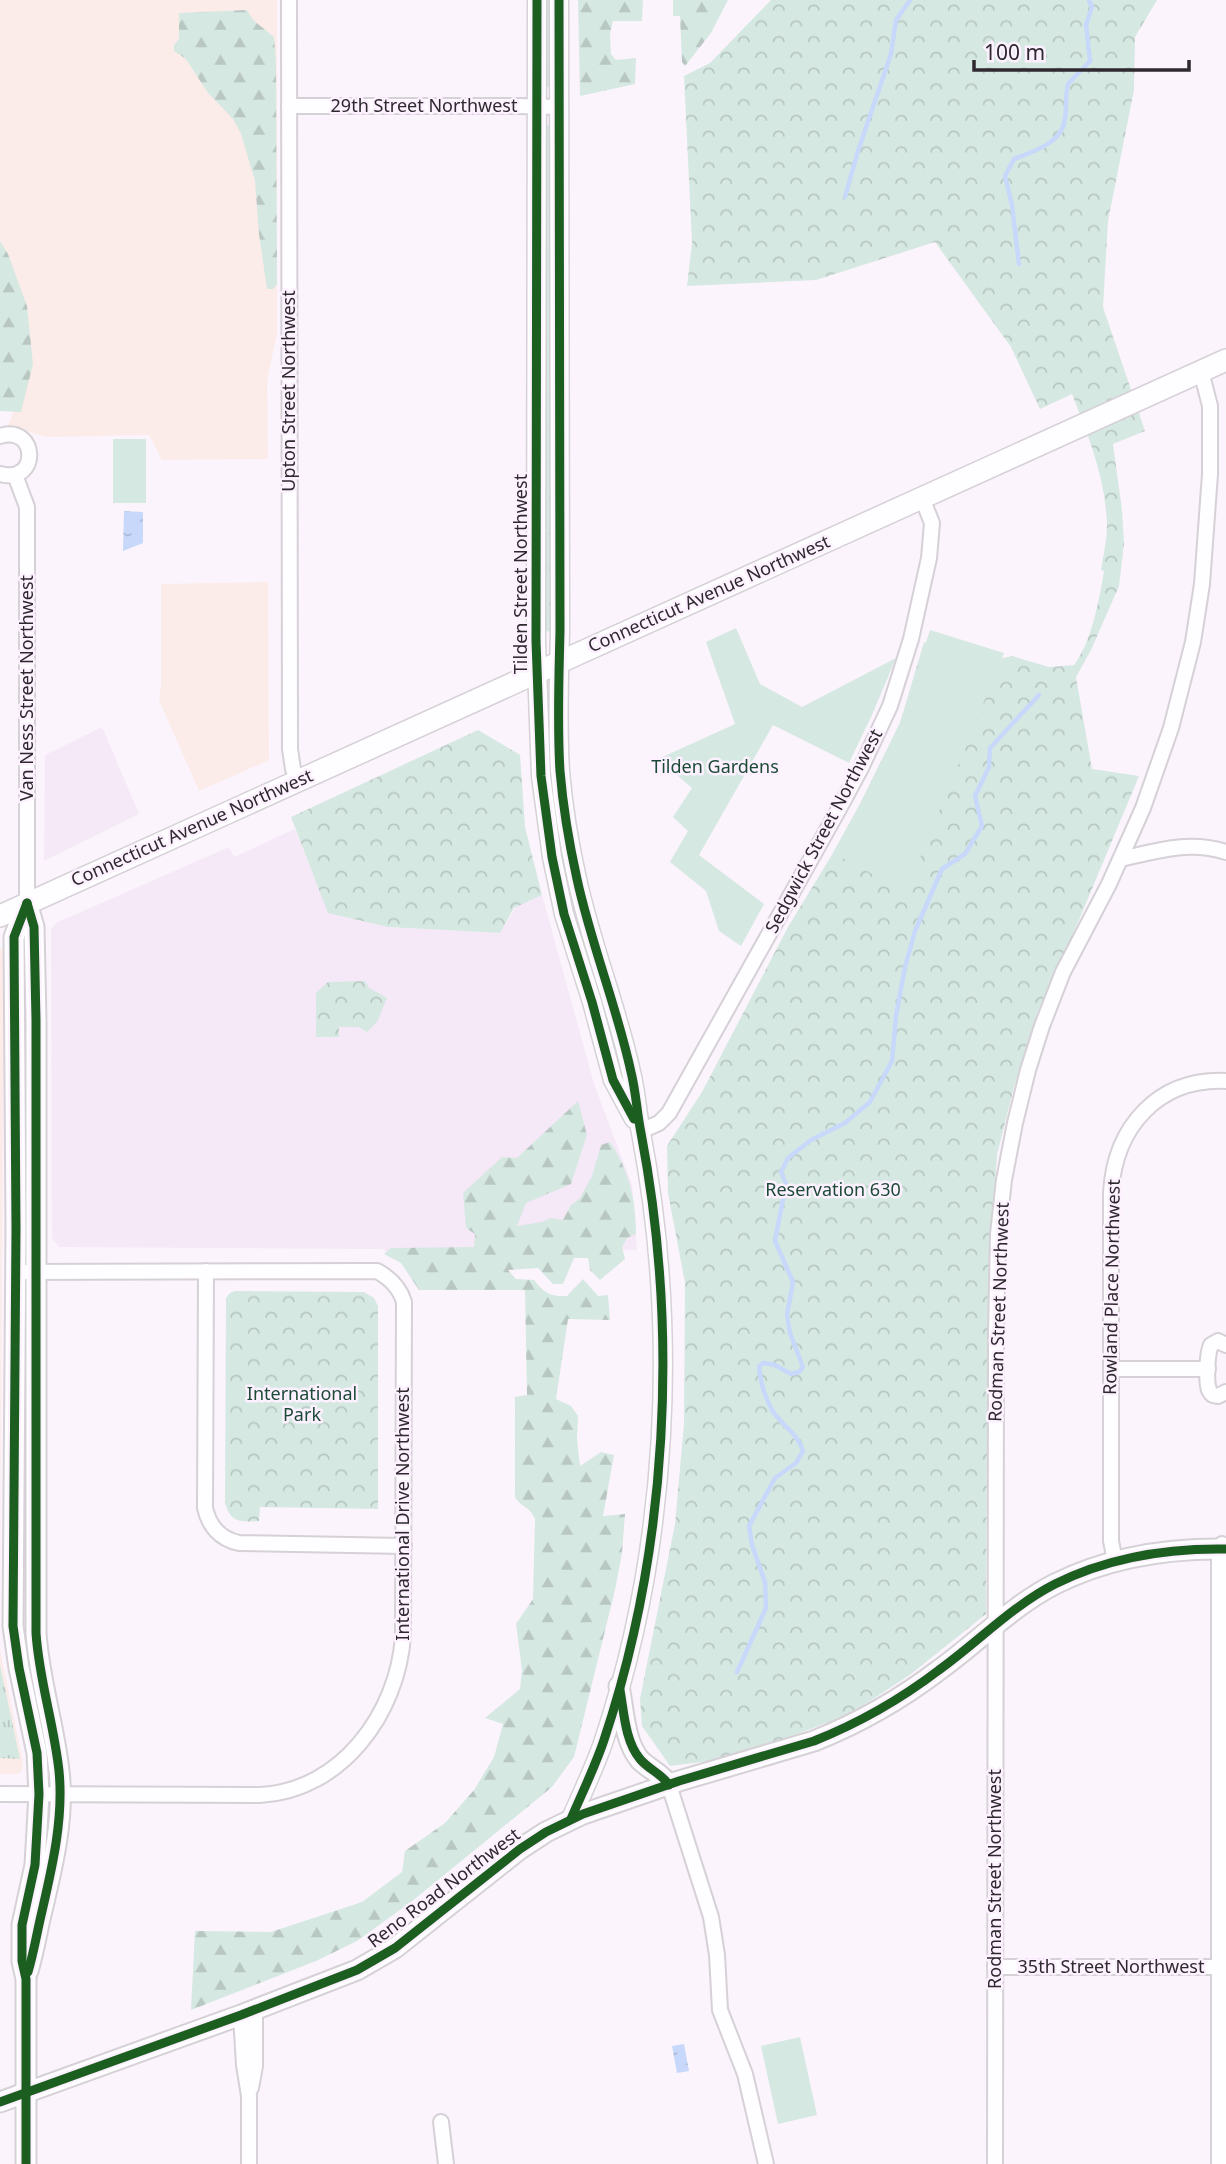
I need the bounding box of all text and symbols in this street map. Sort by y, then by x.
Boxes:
scale bar [974,28,1189,72]
text: 100 m [984,38,1045,66]
street label: 29th Street Northwest [331,93,518,117]
street label: Upton Street Northwest [276,290,300,492]
street label: Tilden Street Northwest [508,473,532,674]
street label: Connecticut Avenue Northwest [584,529,834,657]
street label: Van Ness Street Northwest [14,574,38,801]
street label: Sedgwick Street Northwest [759,724,887,937]
park label: Tilden Gardens [651,754,779,778]
street label: Connecticut Avenue Northwest [67,763,317,891]
park label: Reservation 630 [765,1177,901,1201]
street label: Rowland Place Northwest [1097,1178,1125,1395]
street label: Rodman Street Northwest [982,1201,1014,1422]
park label: International Park [247,1381,357,1426]
street label: International Drive Northwest [390,1387,414,1641]
street label: Rodman Street Northwest [982,1769,1006,1989]
street label: Reno Road Northwest [362,1822,525,1952]
street label: 35th Street Northwest [1018,1954,1205,1978]

